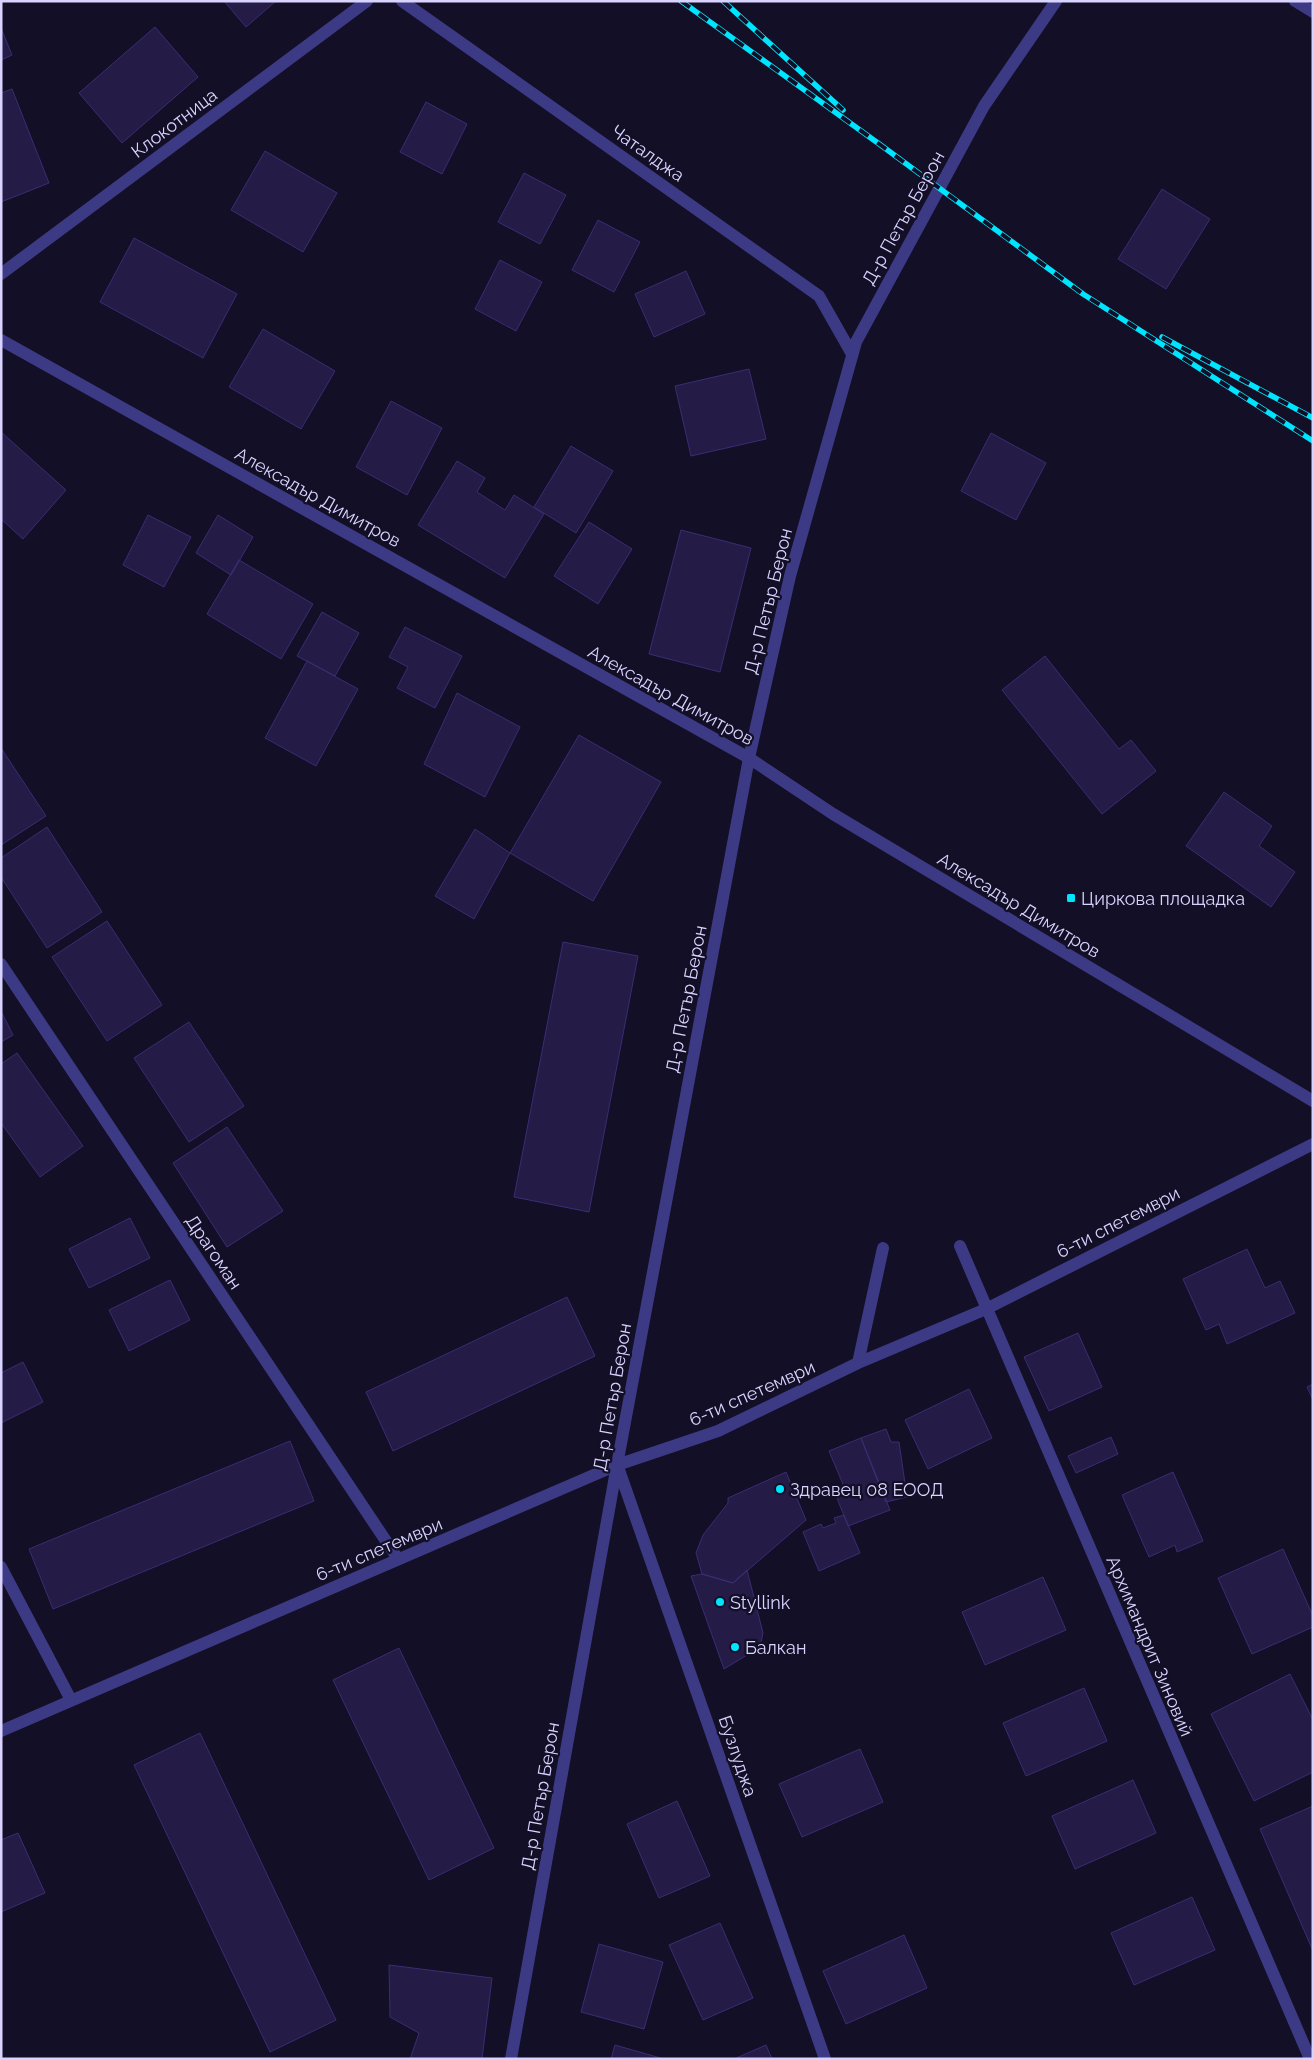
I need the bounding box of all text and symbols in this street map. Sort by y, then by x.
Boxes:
street label: Клокотница [127,84,221,162]
street label: Чаталджа [607,120,689,186]
street label: Д-р Петър Берон [858,147,948,289]
street label: Алексадър Димитров [232,443,404,551]
street label: Д-р Петър Берон [740,526,796,676]
street label: Алексадър Димитров [585,641,757,749]
street label: Алексадър Димитров [934,848,1104,962]
place label: Циркова площадка [1081,888,1245,909]
marker: Циркова площадка [1065,892,1077,904]
street label: Д-р Петър Берон [661,924,711,1074]
street label: 6-ти спетември [1053,1182,1183,1262]
street label: Драгоман [181,1211,247,1293]
street label: Д-р Петър Берон [589,1321,635,1473]
street label: 6-ти спетември [686,1356,818,1430]
place label: Здравец 08 ЕООД [790,1479,944,1500]
marker: Здравец 08 ЕООД [774,1483,786,1495]
street label: 6-ти спетември [313,1513,445,1585]
street label: Архимандрит Зиновий [1102,1553,1198,1739]
place label: Styllink [730,1592,791,1613]
marker: Styllink [714,1596,726,1608]
place label: Балкан [745,1637,806,1658]
marker: Балкан [729,1641,741,1653]
street label: Бузлуджа [714,1713,762,1799]
street label: Д-р Петър Берон [517,1720,563,1872]

